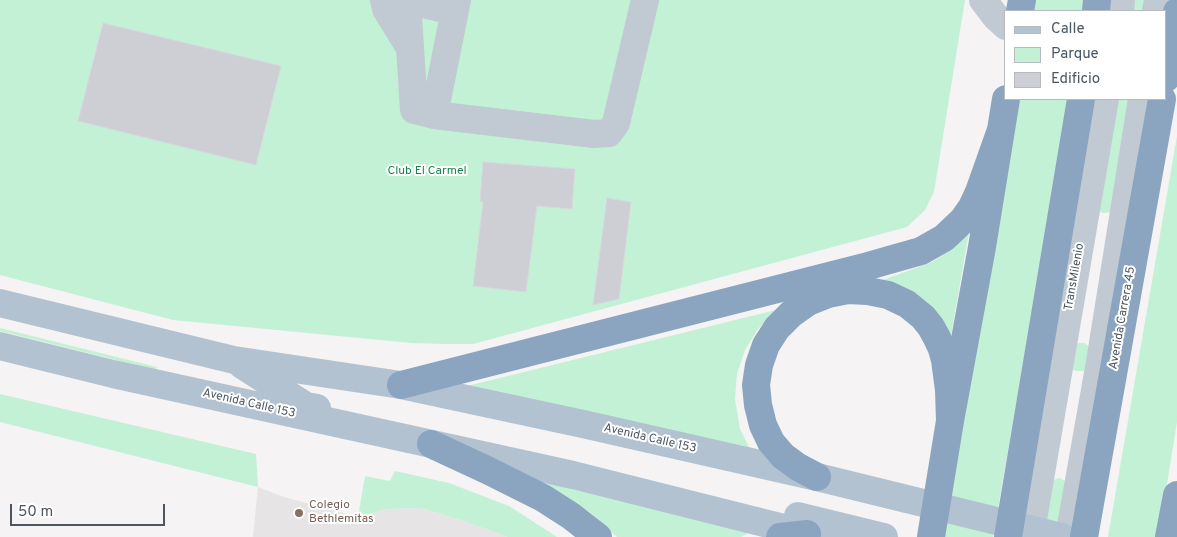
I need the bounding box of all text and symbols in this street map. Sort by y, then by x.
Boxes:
legend [1004,10,1167,100]
text: Calle [1051,20,1085,39]
text: Parque [1051,45,1099,64]
text: Edificio [1051,70,1100,89]
park label: Club El Carmel [387,165,467,179]
street label: TransMilenio [1062,242,1088,312]
street label: Avenida Carrera 45 [1107,265,1139,371]
street label: Avenida Calle 153 [201,386,297,422]
street label: Avenida Calle 153 [602,421,698,457]
scale bar [12,494,168,526]
place label: Colegio Bethlemitas [309,499,374,527]
text: 50 m [18,503,53,522]
marker: Colegio Bethlemitas [293,507,305,519]

